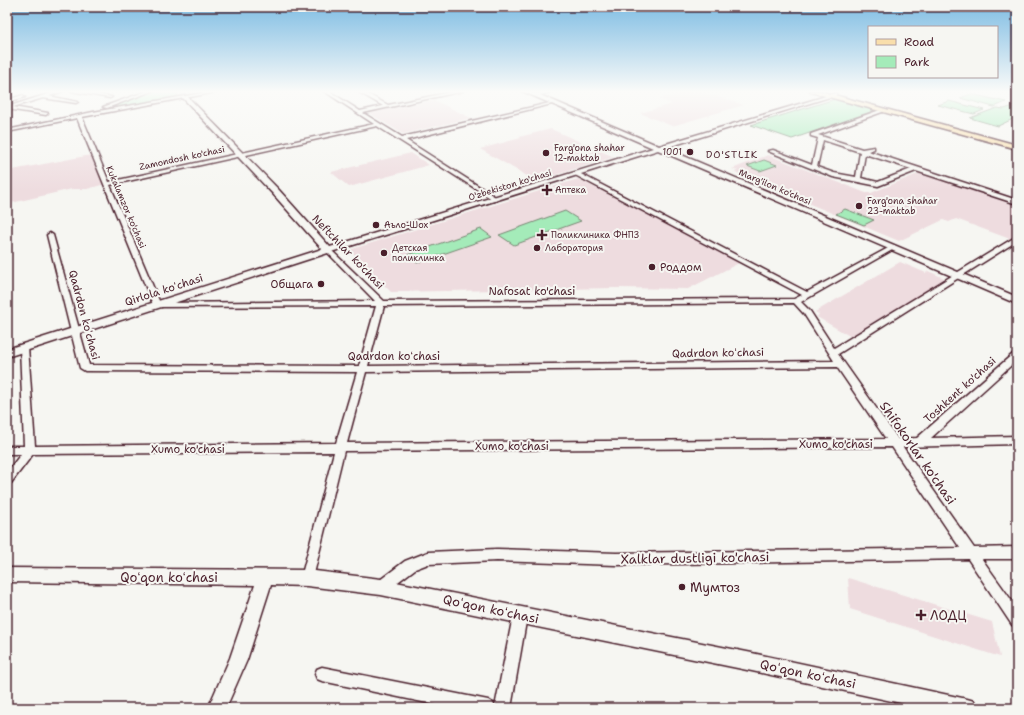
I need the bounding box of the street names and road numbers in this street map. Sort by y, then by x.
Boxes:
street label: Zamondosh ko'chasi [138,143,226,173]
street label: Kukalamzor ko'chasi [103,164,149,250]
street label: Marg'ilon ko'chasi [737,166,813,208]
street label: O'zbekiston ko'chasi [467,167,553,203]
street label: Neftchilar ko'chasi [309,212,387,292]
street label: Qadrdon koʻchasi [65,268,103,362]
street label: Qirlola koʻchasi [123,270,205,310]
street label: Nafosat ko'chasi [489,284,575,299]
street label: Qadrdon koʻchasi [672,345,764,361]
street label: Qadrdon koʻchasi [348,349,440,364]
street label: Toshkent ko'chasi [921,353,999,427]
street label: Shifokorlar ko'chasi [876,398,960,508]
street label: Xumo ko'chasi [799,437,873,452]
street label: Xumo ko'chasi [475,439,549,454]
street label: Xumo ko'chasi [151,442,225,457]
street label: Xalklar dustligi ko'chasi [621,548,769,568]
street label: Qoʻqon koʻchasi [120,569,218,586]
street label: Qoʻqon koʻchasi [441,591,541,627]
street label: Qoʻqon koʻchasi [758,656,858,692]

